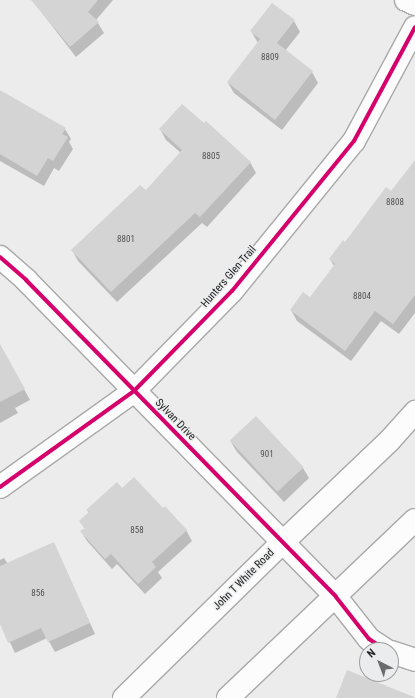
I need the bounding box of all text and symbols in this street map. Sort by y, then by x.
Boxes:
house number: 8809 [261,52,279,62]
house number: 8805 [202,151,220,161]
house number: 8808 [386,197,404,207]
house number: 8801 [117,234,135,244]
street label: Hunters Glen Trail [199,243,259,311]
house number: 8804 [353,291,371,301]
street label: Sylvan Drive [152,397,198,443]
house number: 901 [260,449,274,459]
house number: 858 [130,525,144,535]
street label: John T White Road [211,547,277,613]
house number: 856 [31,588,45,598]
north arrow [359,642,399,682]
text: N [364,646,378,661]

